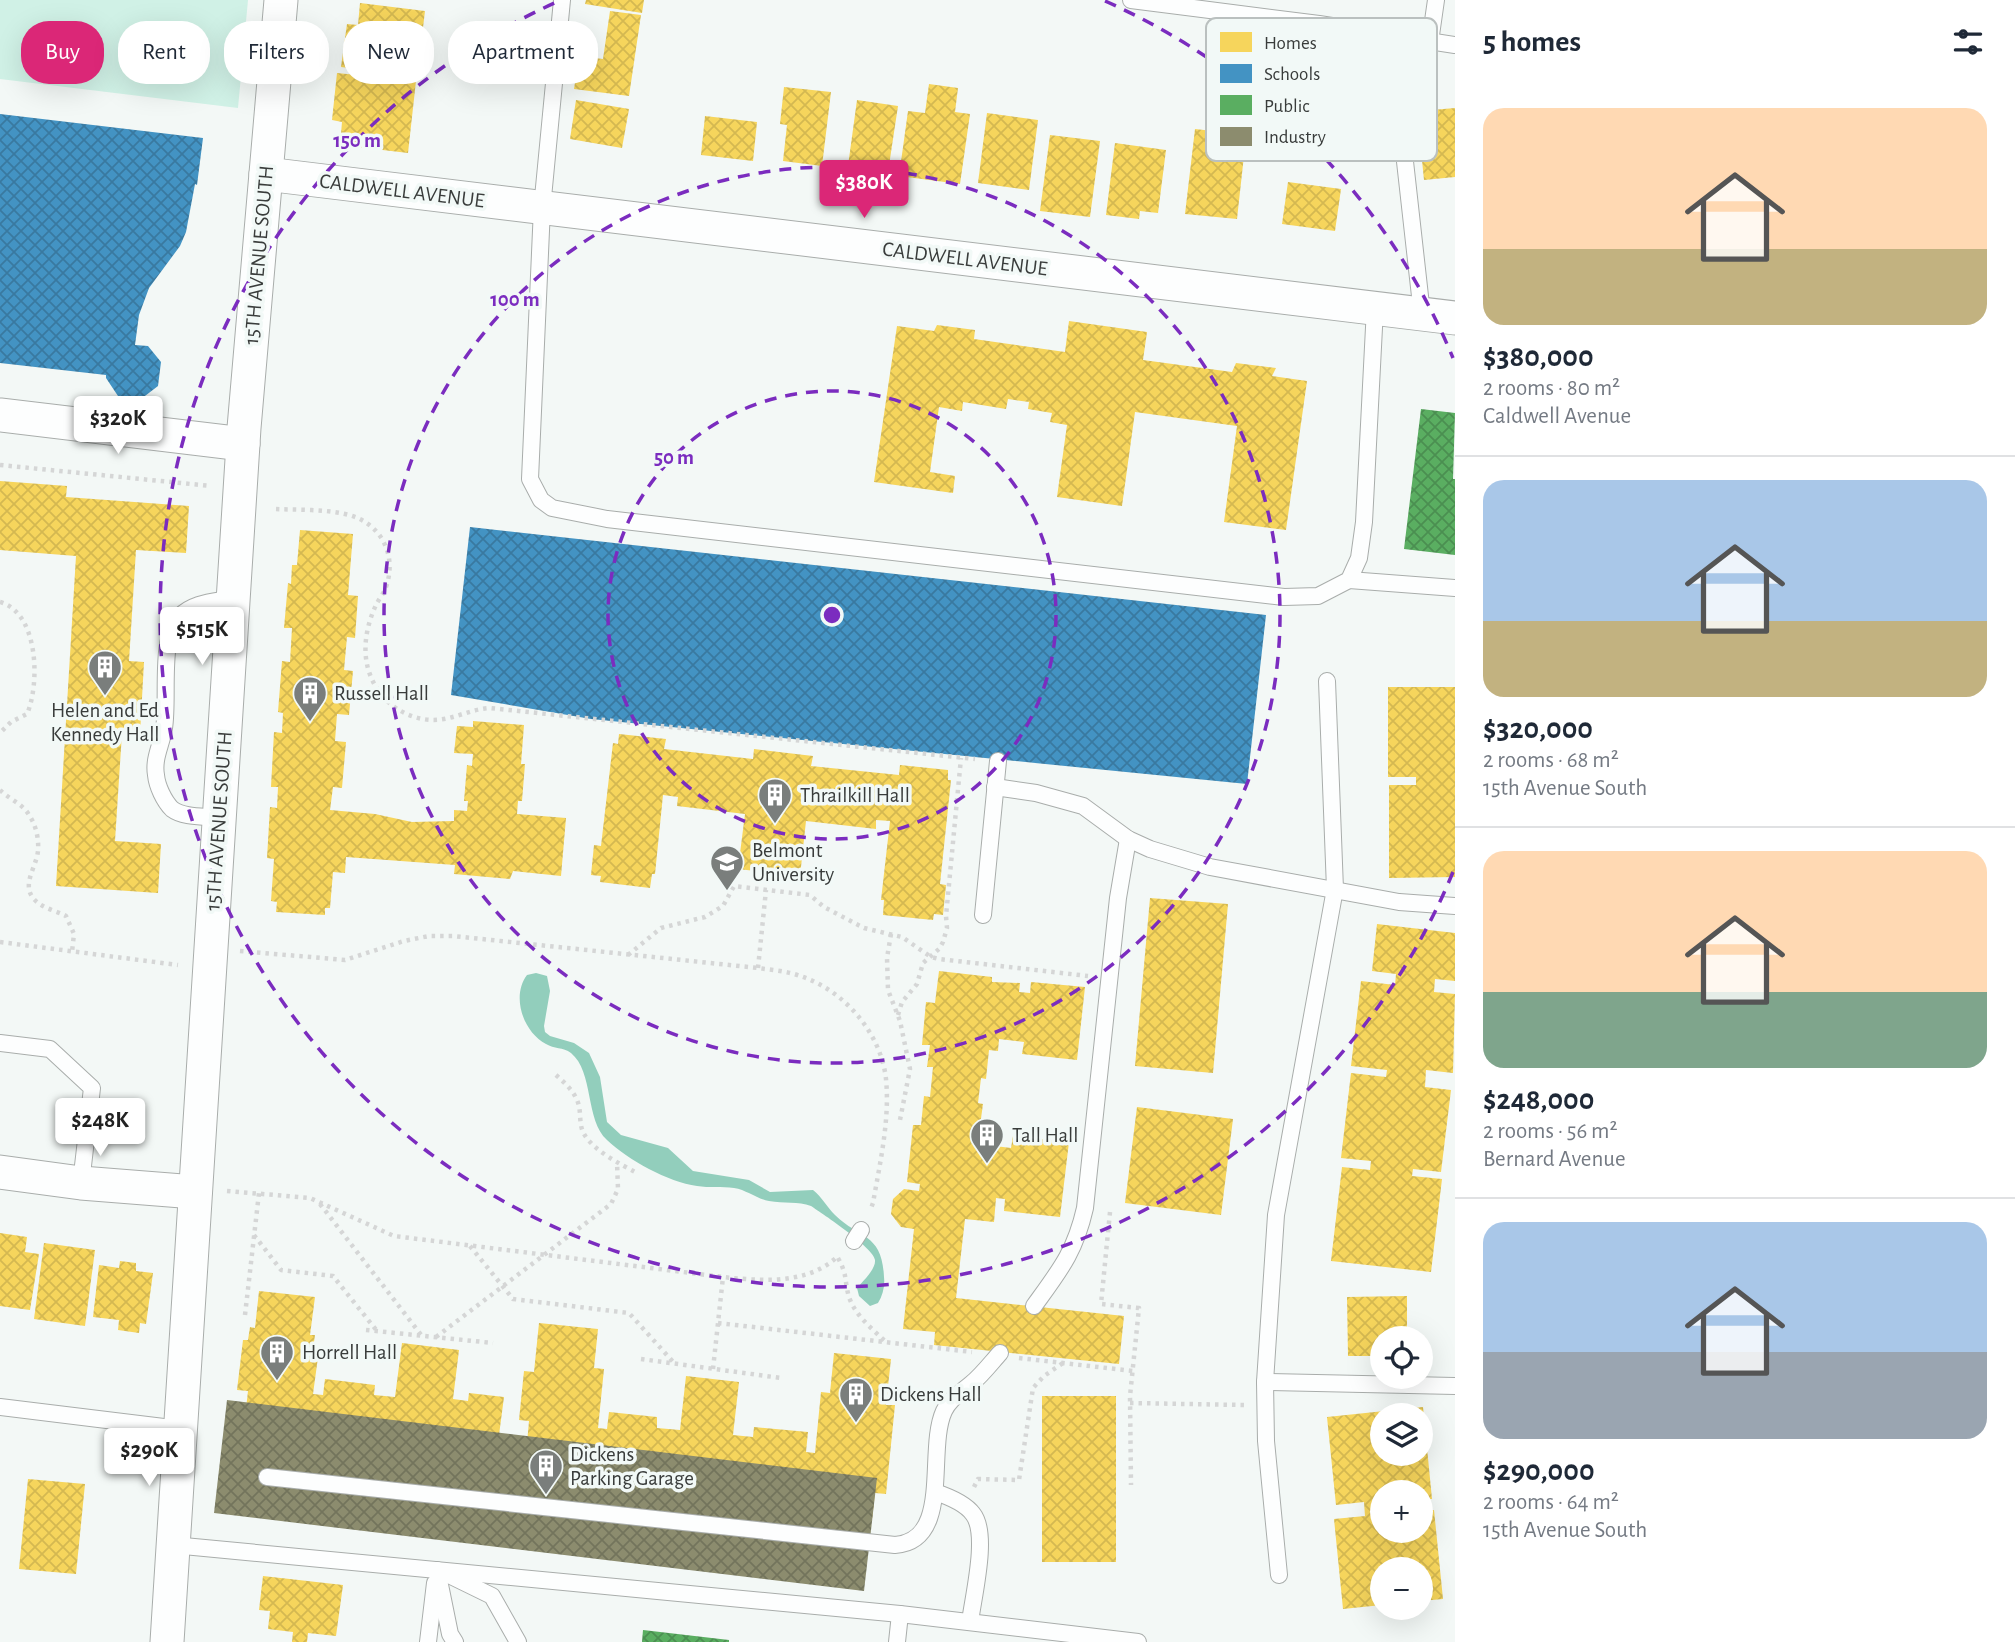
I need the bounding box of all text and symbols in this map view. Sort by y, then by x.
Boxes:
legend [1206,18,1437,161]
chip: Buy [21,21,104,84]
chip: Rent [118,21,210,84]
chip: Filters [224,21,329,84]
chip: New [343,21,434,84]
chip: Apartment [448,21,598,84]
icon: filters [1949,23,1987,61]
text: 5 homes [1483,27,1581,57]
text: Homes [1264,34,1317,53]
text: Schools [1264,65,1320,84]
text: Public [1264,97,1310,116]
text: Industry [1264,128,1326,147]
text: 150 m [333,130,381,151]
icon: home [1672,154,1798,280]
pin: $380K [815,160,913,220]
street label: 15TH AVENUE SOUTH [241,164,277,346]
street label: CALDWELL AVENUE [318,170,486,212]
text: $380K [835,171,893,194]
street label: CALDWELL AVENUE [881,238,1049,280]
text: 100 m [490,289,540,310]
text: $380,000 [1483,342,1594,372]
text: 2 rooms · 80 m² [1483,377,1620,400]
pin: $320K [69,396,167,456]
text: Caldwell Avenue [1483,405,1631,428]
text: $320K [90,407,146,430]
text: 50 m [654,447,694,468]
icon: home [1672,526,1798,652]
centre of rings [820,603,844,627]
pin: $515K [153,608,251,667]
text: $515K [176,618,228,641]
building icon: Helen and Ed Kennedy Hall [86,648,124,697]
building icon: Russell Hall [291,674,329,723]
place label: Russell Hall [334,683,429,704]
place label: Helen and Ed Kennedy Hall [50,700,160,745]
text: $320,000 [1483,714,1593,744]
street label: 15TH AVENUE SOUTH [202,731,236,911]
text: 2 rooms · 68 m² [1483,749,1619,772]
building icon: Thrailkill Hall [756,776,794,825]
text: 15th Avenue South [1483,777,1647,800]
place label: Thrailkill Hall [800,785,910,806]
place label: Belmont University [752,840,834,885]
school or university icon: Belmont University [708,843,746,892]
icon: home [1672,897,1798,1023]
text: $248,000 [1483,1085,1594,1115]
pin: $248K [51,1098,149,1158]
text: $248K [71,1109,129,1132]
building icon: Tall Hall [968,1116,1006,1165]
text: 2 rooms · 56 m² [1483,1120,1617,1143]
place label: Tall Hall [1012,1125,1078,1146]
text: Bernard Avenue [1483,1148,1626,1171]
icon: home [1672,1268,1798,1394]
map controls [1370,1326,1433,1620]
button: locate [1370,1326,1433,1389]
building icon: Horrell Hall [258,1333,296,1382]
place label: Horrell Hall [302,1342,397,1363]
building icon: Dickens Hall [837,1375,875,1424]
place label: Dickens Hall [880,1384,982,1405]
button: layers [1370,1403,1433,1466]
pin: $290K [100,1428,198,1488]
text: $290K [120,1439,178,1462]
place label: Dickens Parking Garage [570,1444,694,1489]
building icon: Dickens Parking Garage [527,1447,565,1496]
text: $290,000 [1483,1456,1595,1486]
button: + [1370,1480,1433,1543]
text: 2 rooms · 64 m² [1483,1491,1619,1514]
text: 15th Avenue South [1483,1519,1647,1542]
button: − [1370,1557,1433,1620]

